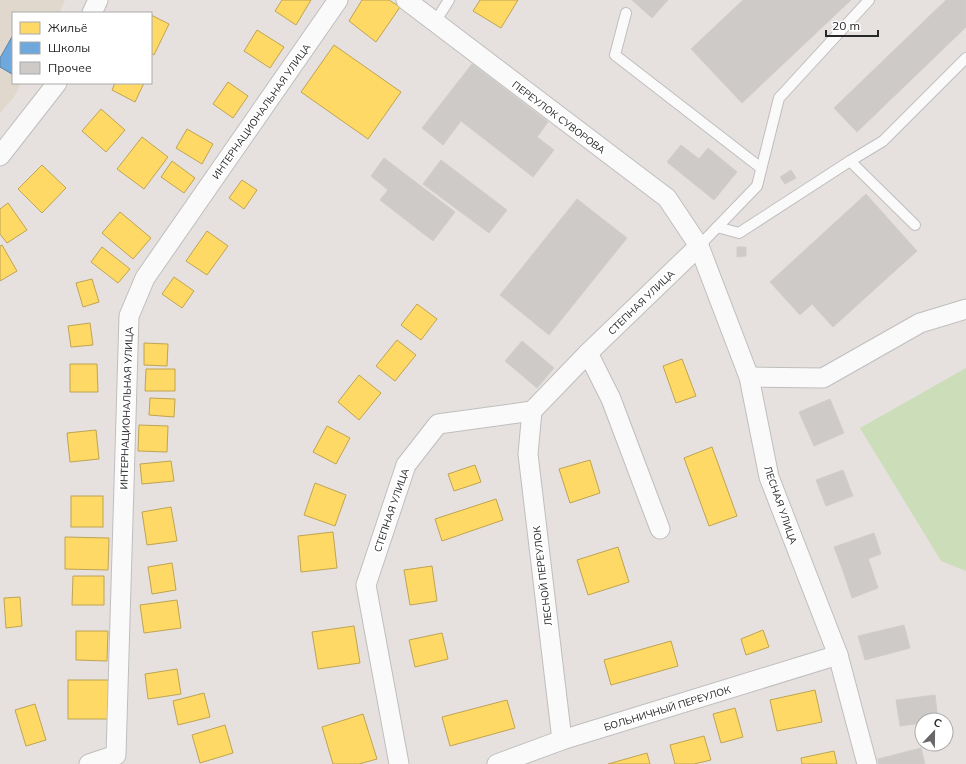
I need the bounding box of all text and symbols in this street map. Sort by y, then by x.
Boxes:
legend [12,12,152,84]
scale bar [826,12,878,38]
text: 20 m [832,18,860,33]
text: Жильё [48,20,88,35]
text: Школы [48,40,90,55]
street label: ИНТЕРНАЦИОНАЛЬНАЯ УЛИЦА [209,40,314,182]
text: Прочее [48,60,92,75]
street label: ПЕРЕУЛОК СУВОРОВА [510,78,608,157]
street label: СТЕПНАЯ УЛИЦА [605,267,678,338]
street label: ИНТЕРНАЦИОНАЛЬНАЯ УЛИЦА [117,326,136,490]
street label: ЛЕСНАЯ УЛИЦА [761,464,800,547]
street label: СТЕПНАЯ УЛИЦА [371,466,412,554]
street label: ЛЕСНОЙ ПЕРЕУЛОК [530,525,555,626]
street label: БОЛЬНИЧНЫЙ ПЕРЕУЛОК [602,683,733,734]
north arrow [914,712,954,752]
text: С [932,715,944,731]

